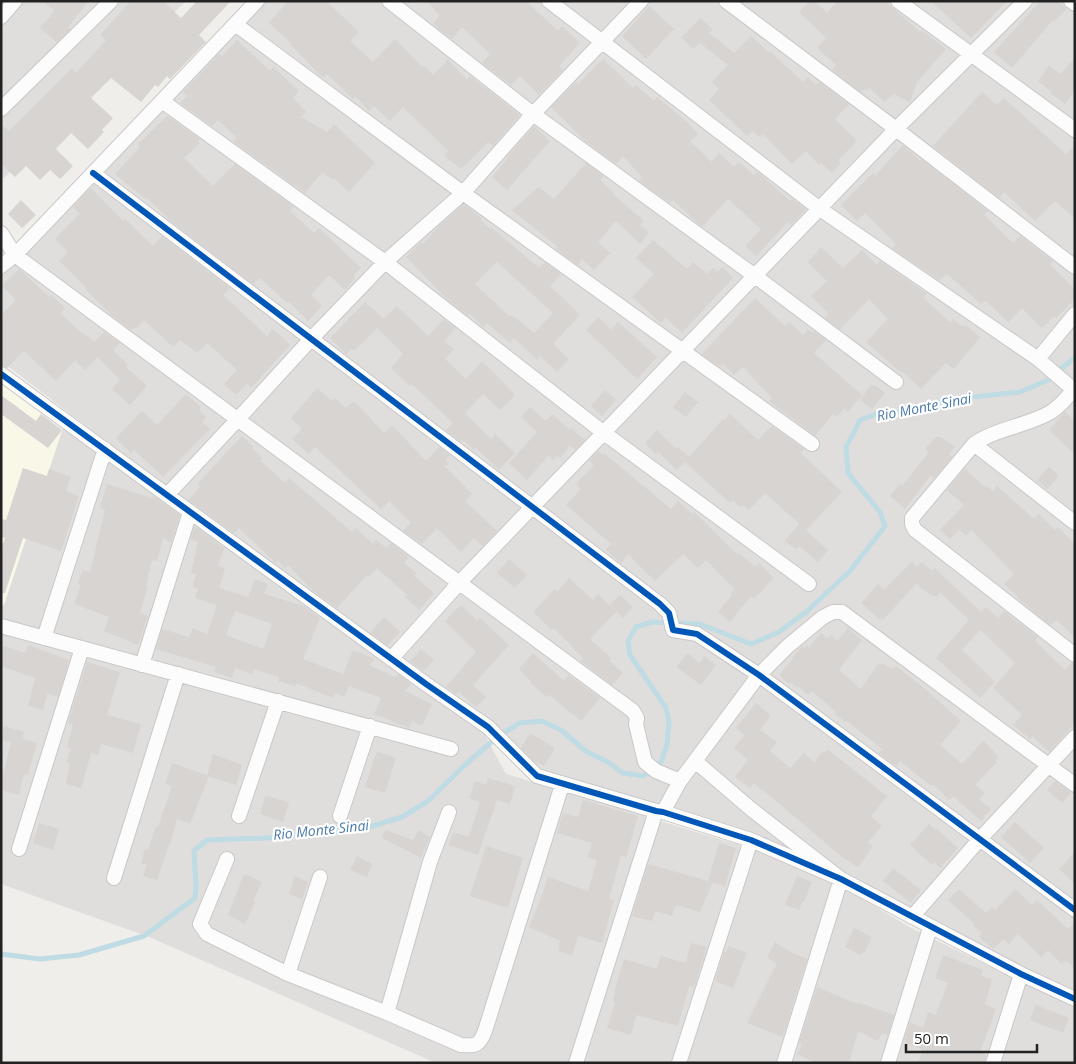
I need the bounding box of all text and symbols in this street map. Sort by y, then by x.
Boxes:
water label: Rio Monte Sinai [875,388,973,425]
water label: Rio Monte Sinai [272,815,370,844]
scale bar [906,1022,1037,1054]
text: 50 m [914,1028,949,1048]

